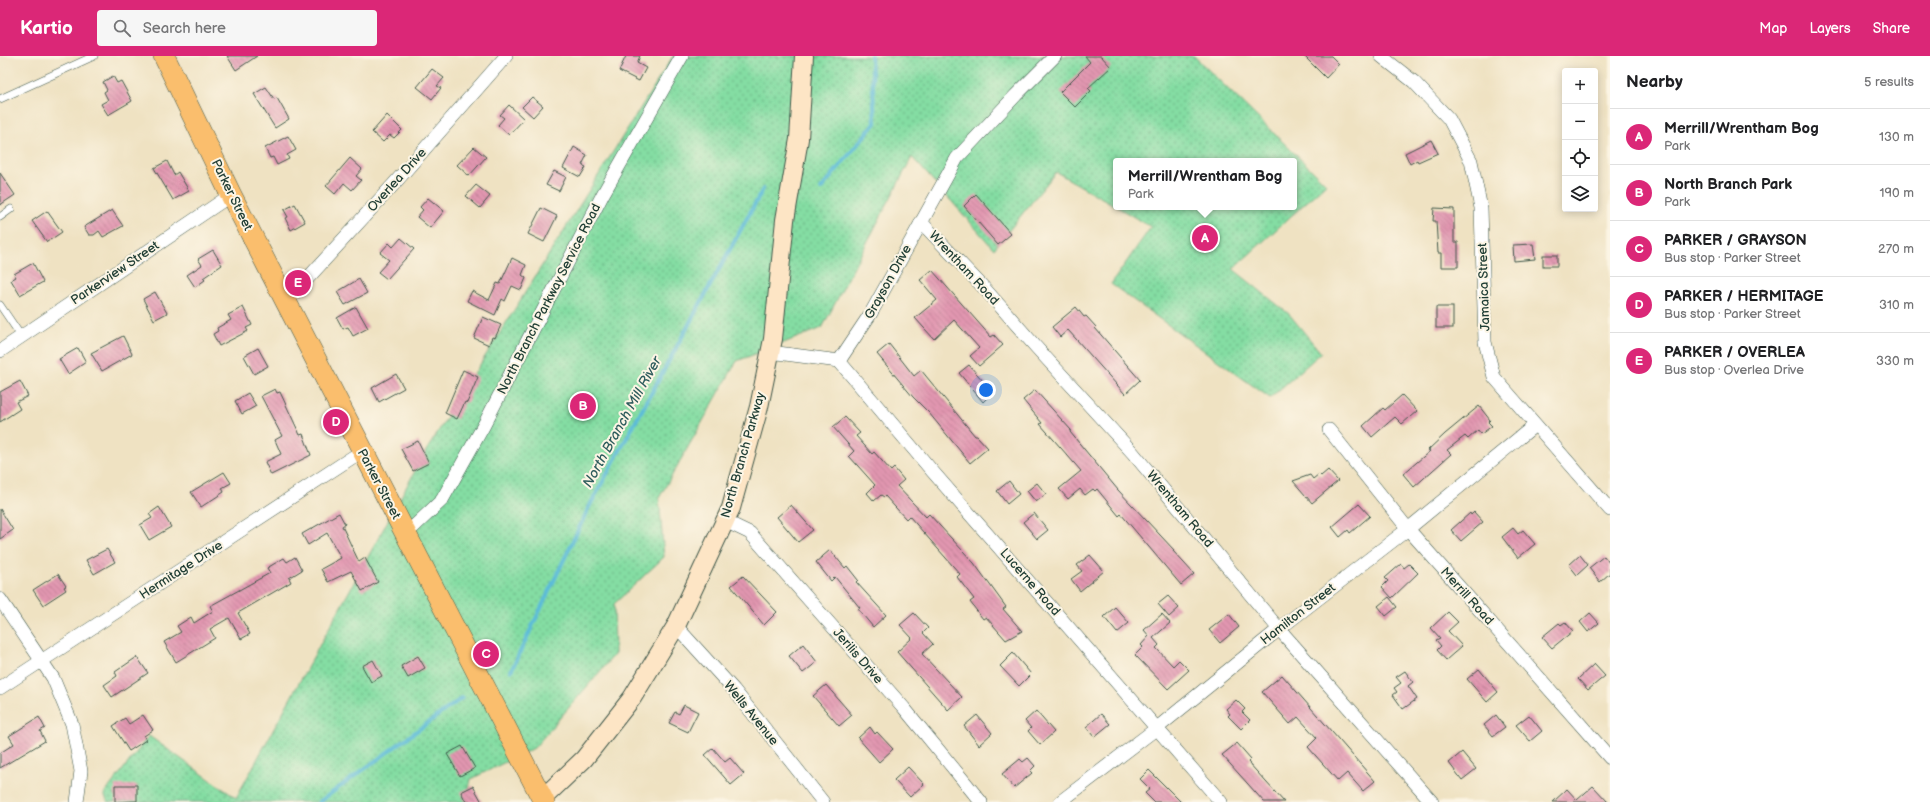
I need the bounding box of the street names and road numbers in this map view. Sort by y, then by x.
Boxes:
street label: Overlea Drive [364,145,430,215]
street label: Parker Street [208,157,256,233]
street label: North Branch Parkway Service Road [494,201,604,397]
street label: Wrentham Road [926,228,1002,308]
street label: Parkerview Street [68,238,162,308]
street label: Grayson Drive [861,242,915,322]
street label: Jamaica Street [1474,243,1494,331]
street label: North Branch Parkway [717,390,769,520]
street label: Parker Street [354,446,404,522]
street label: Wrentham Road [1143,467,1217,551]
street label: Hermitage Drive [136,537,226,603]
street label: Lucerne Road [996,545,1064,619]
street label: Merrill Road [1437,564,1497,628]
street label: Hamilton Street [1257,580,1339,648]
street label: Jerilis Drive [830,625,887,687]
street label: Wells Avenue [720,678,782,749]

